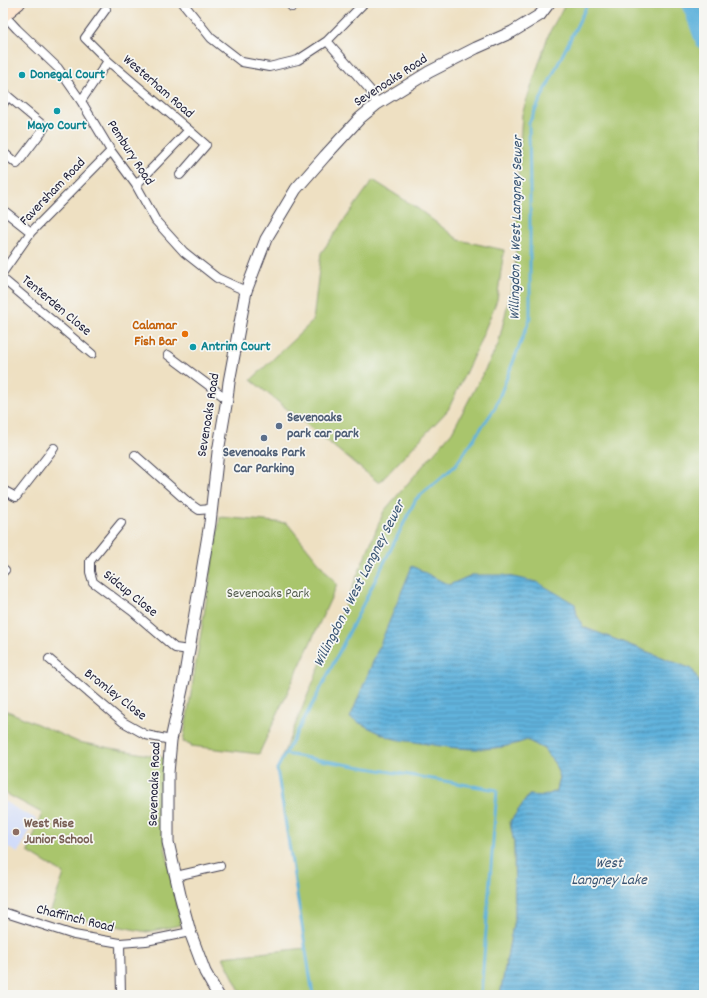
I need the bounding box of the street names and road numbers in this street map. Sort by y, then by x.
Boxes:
street label: Westerham Road [118,50,198,124]
street label: Sevenoaks Road [350,50,432,112]
street label: Pembury Road [101,116,159,190]
street label: Faversham Road [15,153,91,231]
street label: Tenterden Close [17,271,95,341]
street label: Sevenoaks Road [193,372,225,458]
street label: Sidcup Close [98,566,162,622]
street label: Bromley Close [79,664,151,726]
street label: Sevenoaks Road [144,741,166,827]
street label: Chaffinch Road [34,900,116,938]

